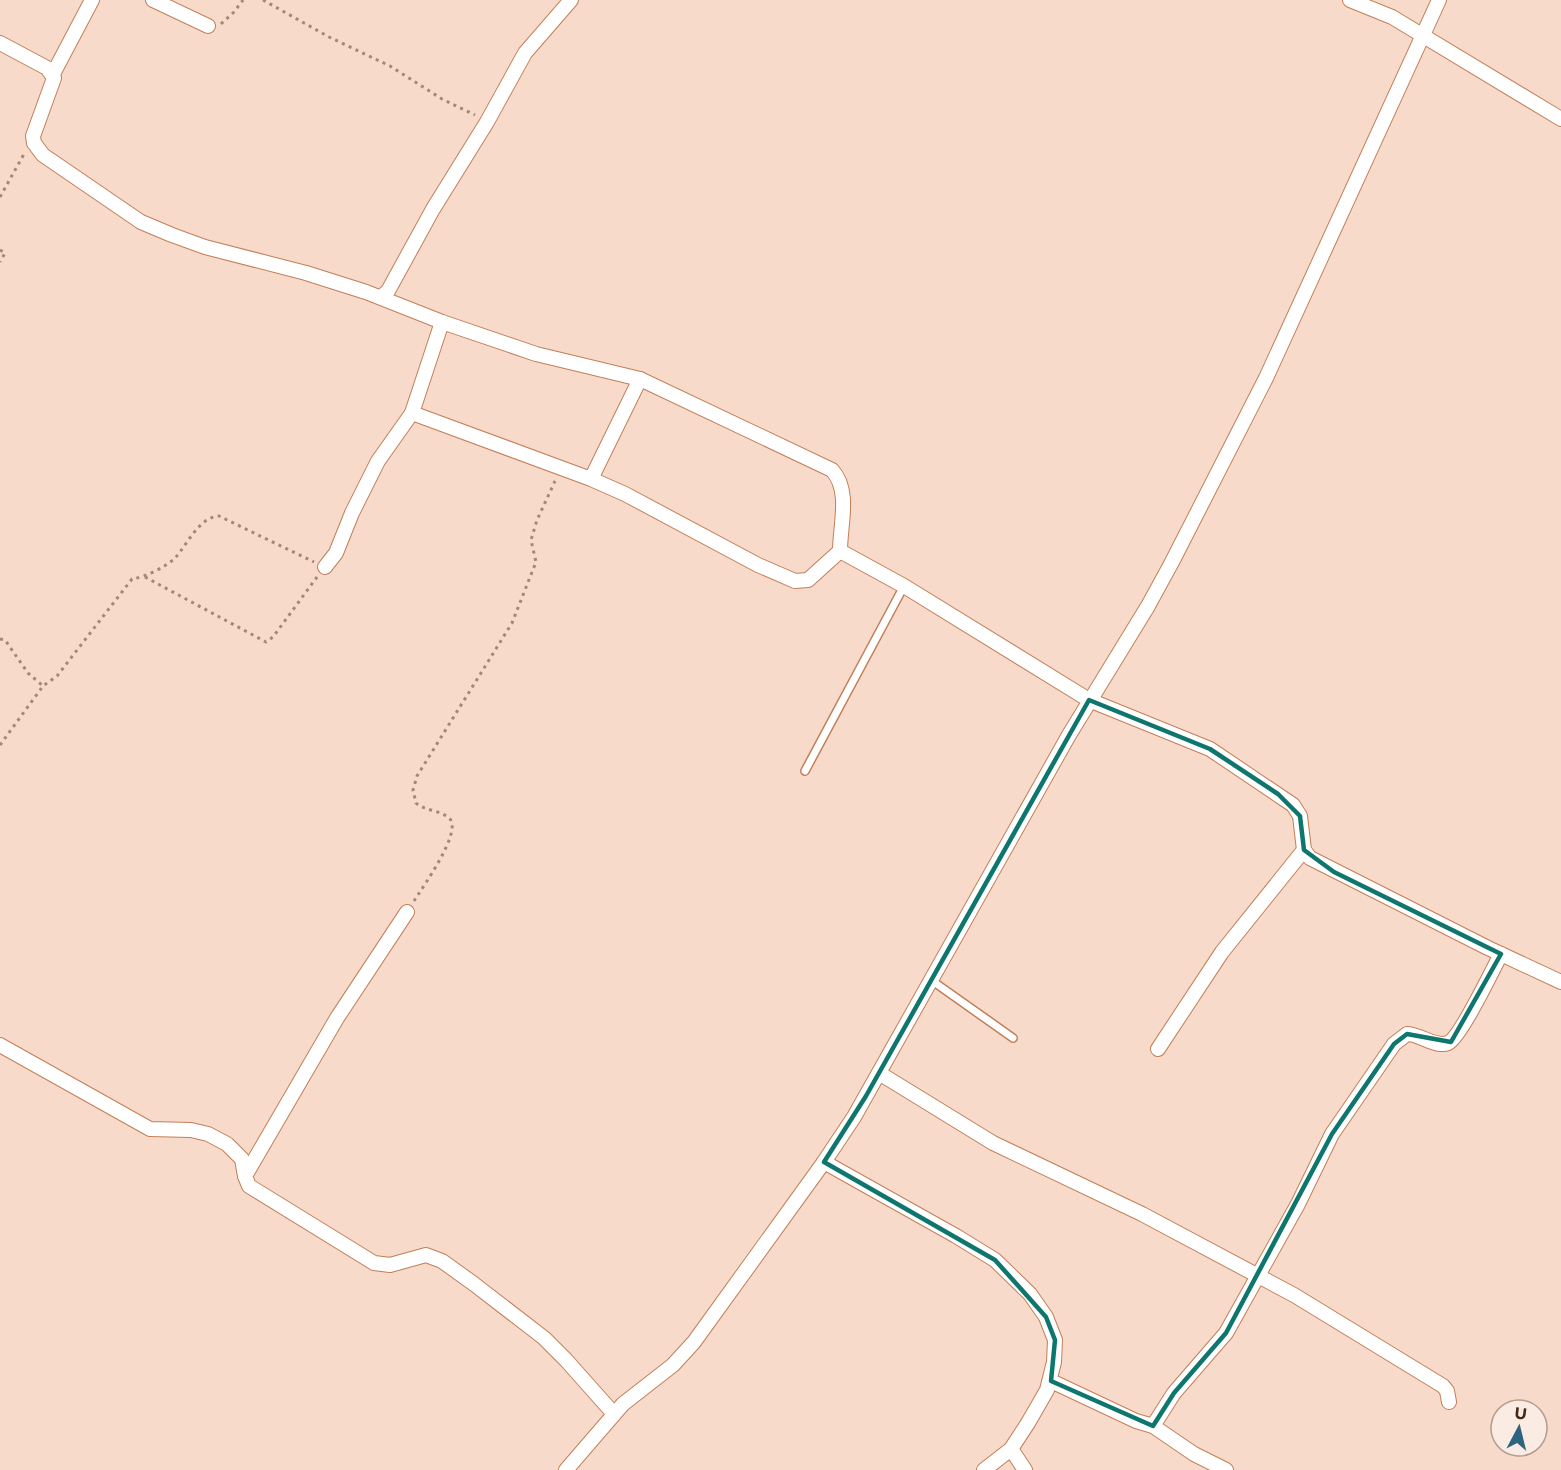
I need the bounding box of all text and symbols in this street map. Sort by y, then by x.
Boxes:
north arrow [1489,1398,1549,1458]
text: U [1513,1403,1528,1424]

